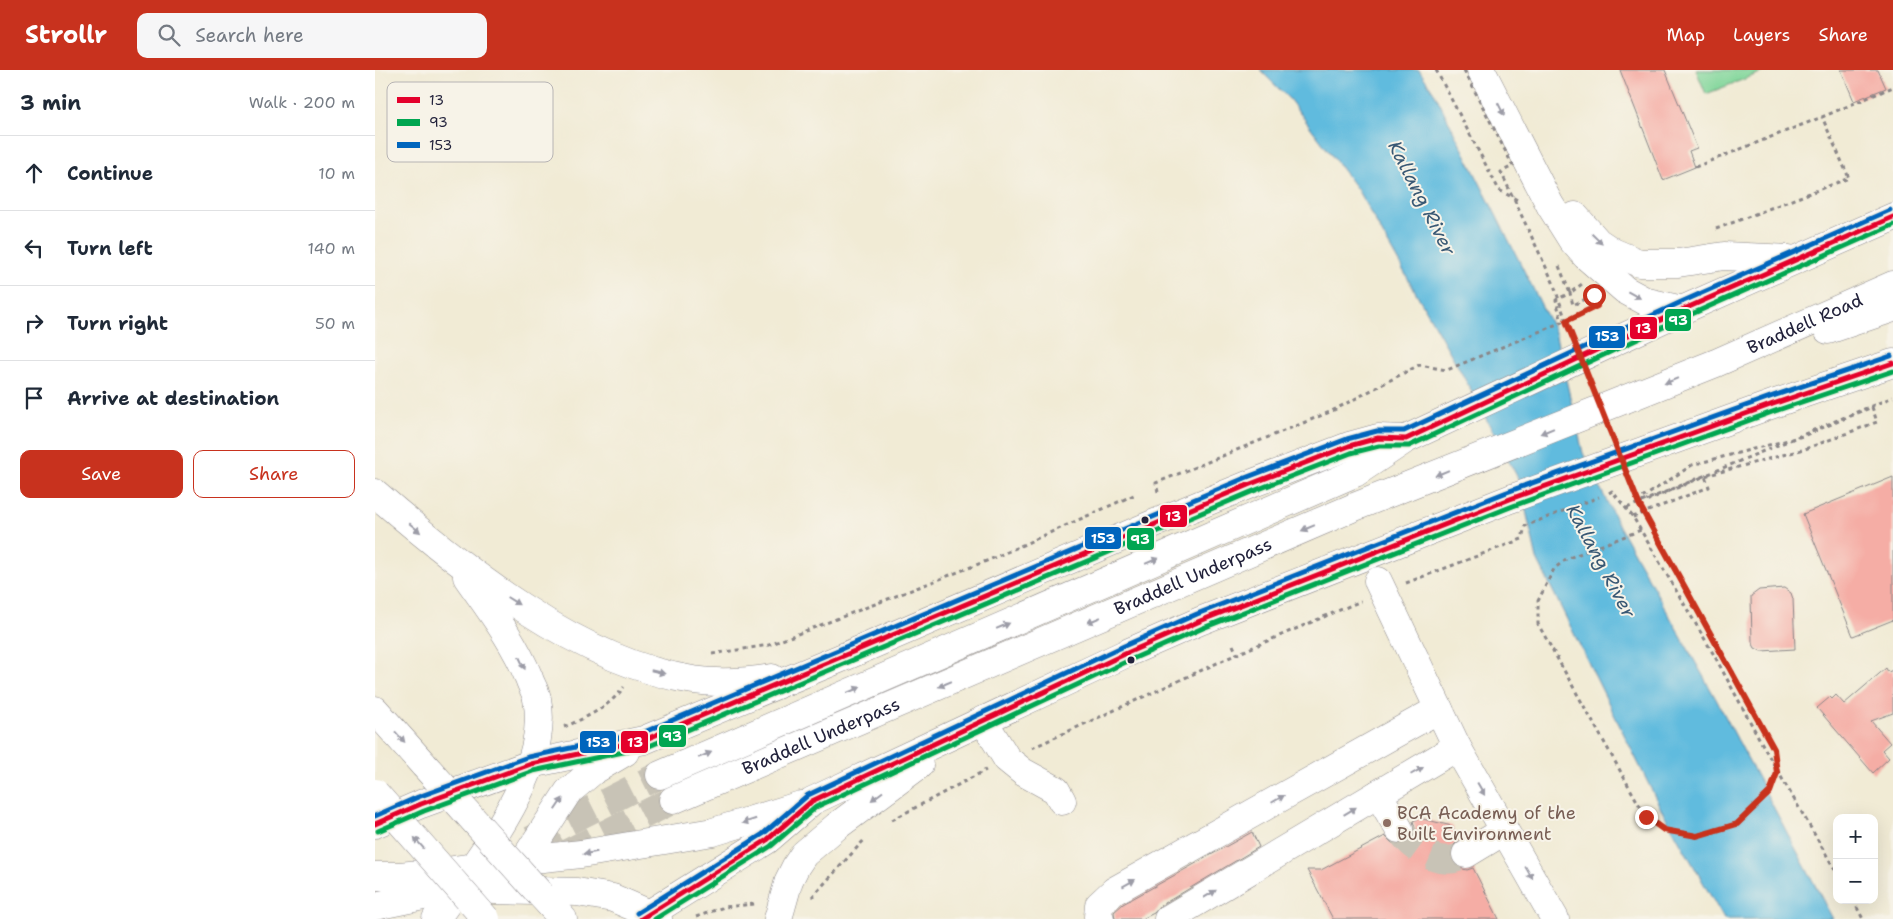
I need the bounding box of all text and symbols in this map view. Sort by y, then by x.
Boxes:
search box [137,13,487,58]
text: Strollr [25,19,107,51]
icon: search [155,21,183,49]
text: Search here [195,23,304,48]
text: Map [1667,23,1705,47]
text: Layers [1733,23,1790,47]
text: Share [1818,23,1868,47]
legend [387,82,553,162]
text: 3 min [20,89,81,117]
text: 13 [429,91,444,109]
text: Walk · 200 m [249,92,355,113]
one-way arrow [1497,101,1505,116]
text: 93 [429,113,448,131]
text: 153 [429,136,452,154]
water label: Kallang River [1382,136,1462,260]
icon: ahead [20,159,48,187]
text: Continue [67,161,153,186]
text: 10 m [318,163,355,184]
one-way arrow [1590,233,1602,245]
icon: left [20,234,48,262]
text: Turn left [67,236,153,261]
text: 140 m [308,238,355,259]
route start [1583,284,1606,307]
street label: Braddell Road [1743,288,1866,360]
one-way arrow [1626,291,1641,299]
line badge: 93 [1664,308,1692,332]
icon: right [20,309,48,337]
text: Turn right [67,311,168,336]
text: 93 [1668,311,1688,329]
text: 50 m [315,313,355,334]
line badge: 13 [1629,316,1658,340]
text: 13 [1635,319,1651,337]
line badge: 153 [1588,325,1626,349]
text: 153 [1595,327,1620,345]
one-way arrow [1664,378,1678,386]
icon: arrive [20,384,48,412]
text: Arrive at destination [67,386,279,411]
one-way arrow [1539,427,1554,435]
button: Save [20,450,183,498]
button: Share [193,450,355,498]
one-way arrow [1435,469,1449,477]
water label: Kallang River [1561,500,1642,623]
line badge: 13 [1159,504,1188,528]
text: 13 [1165,507,1181,525]
unlabelled marker [1140,515,1150,525]
one-way arrow [408,522,421,533]
one-way arrow [1301,524,1315,532]
line badge: 153 [1084,526,1122,550]
line badge: 93 [1126,527,1155,551]
text: 153 [1091,529,1116,547]
text: 93 [1130,530,1150,548]
street label: Braddell Underpass [1110,532,1276,621]
one-way arrow [1145,556,1159,564]
one-way arrow [506,596,519,605]
one-way arrow [1087,616,1101,624]
one-way arrow [996,621,1010,629]
unlabelled marker [1126,655,1136,665]
one-way arrow [518,656,526,670]
one-way arrow [650,668,666,676]
one-way arrow [938,680,952,688]
one-way arrow [847,686,861,694]
street label: Braddell Underpass [738,692,903,781]
line badge: 93 [658,724,687,748]
text: 93 [662,727,682,745]
line badge: 153 [579,730,617,754]
line badge: 13 [620,730,649,754]
one-way arrow [394,731,405,744]
text: 153 [586,733,611,751]
text: 13 [627,733,643,751]
one-way arrow [698,751,712,759]
one-way arrow [1411,766,1424,775]
one-way arrow [1476,783,1485,796]
one-way arrow [870,791,884,801]
one-way arrow [1271,795,1286,803]
one-way arrow [555,797,564,811]
place label: BCA Academy of the Built Environment [1397,801,1576,846]
one-way arrow [1343,806,1356,815]
route end [1635,806,1658,829]
map controls [1833,814,1878,904]
button: + [1833,814,1878,859]
marker: BCA Academy of the Built Environment [1381,817,1393,829]
one-way arrow [741,818,756,825]
one-way arrow [413,838,425,850]
one-way arrow [581,849,597,857]
button: − [1833,859,1878,904]
one-way arrow [1524,867,1533,880]
one-way arrow [1121,879,1136,887]
one-way arrow [1204,889,1217,898]

